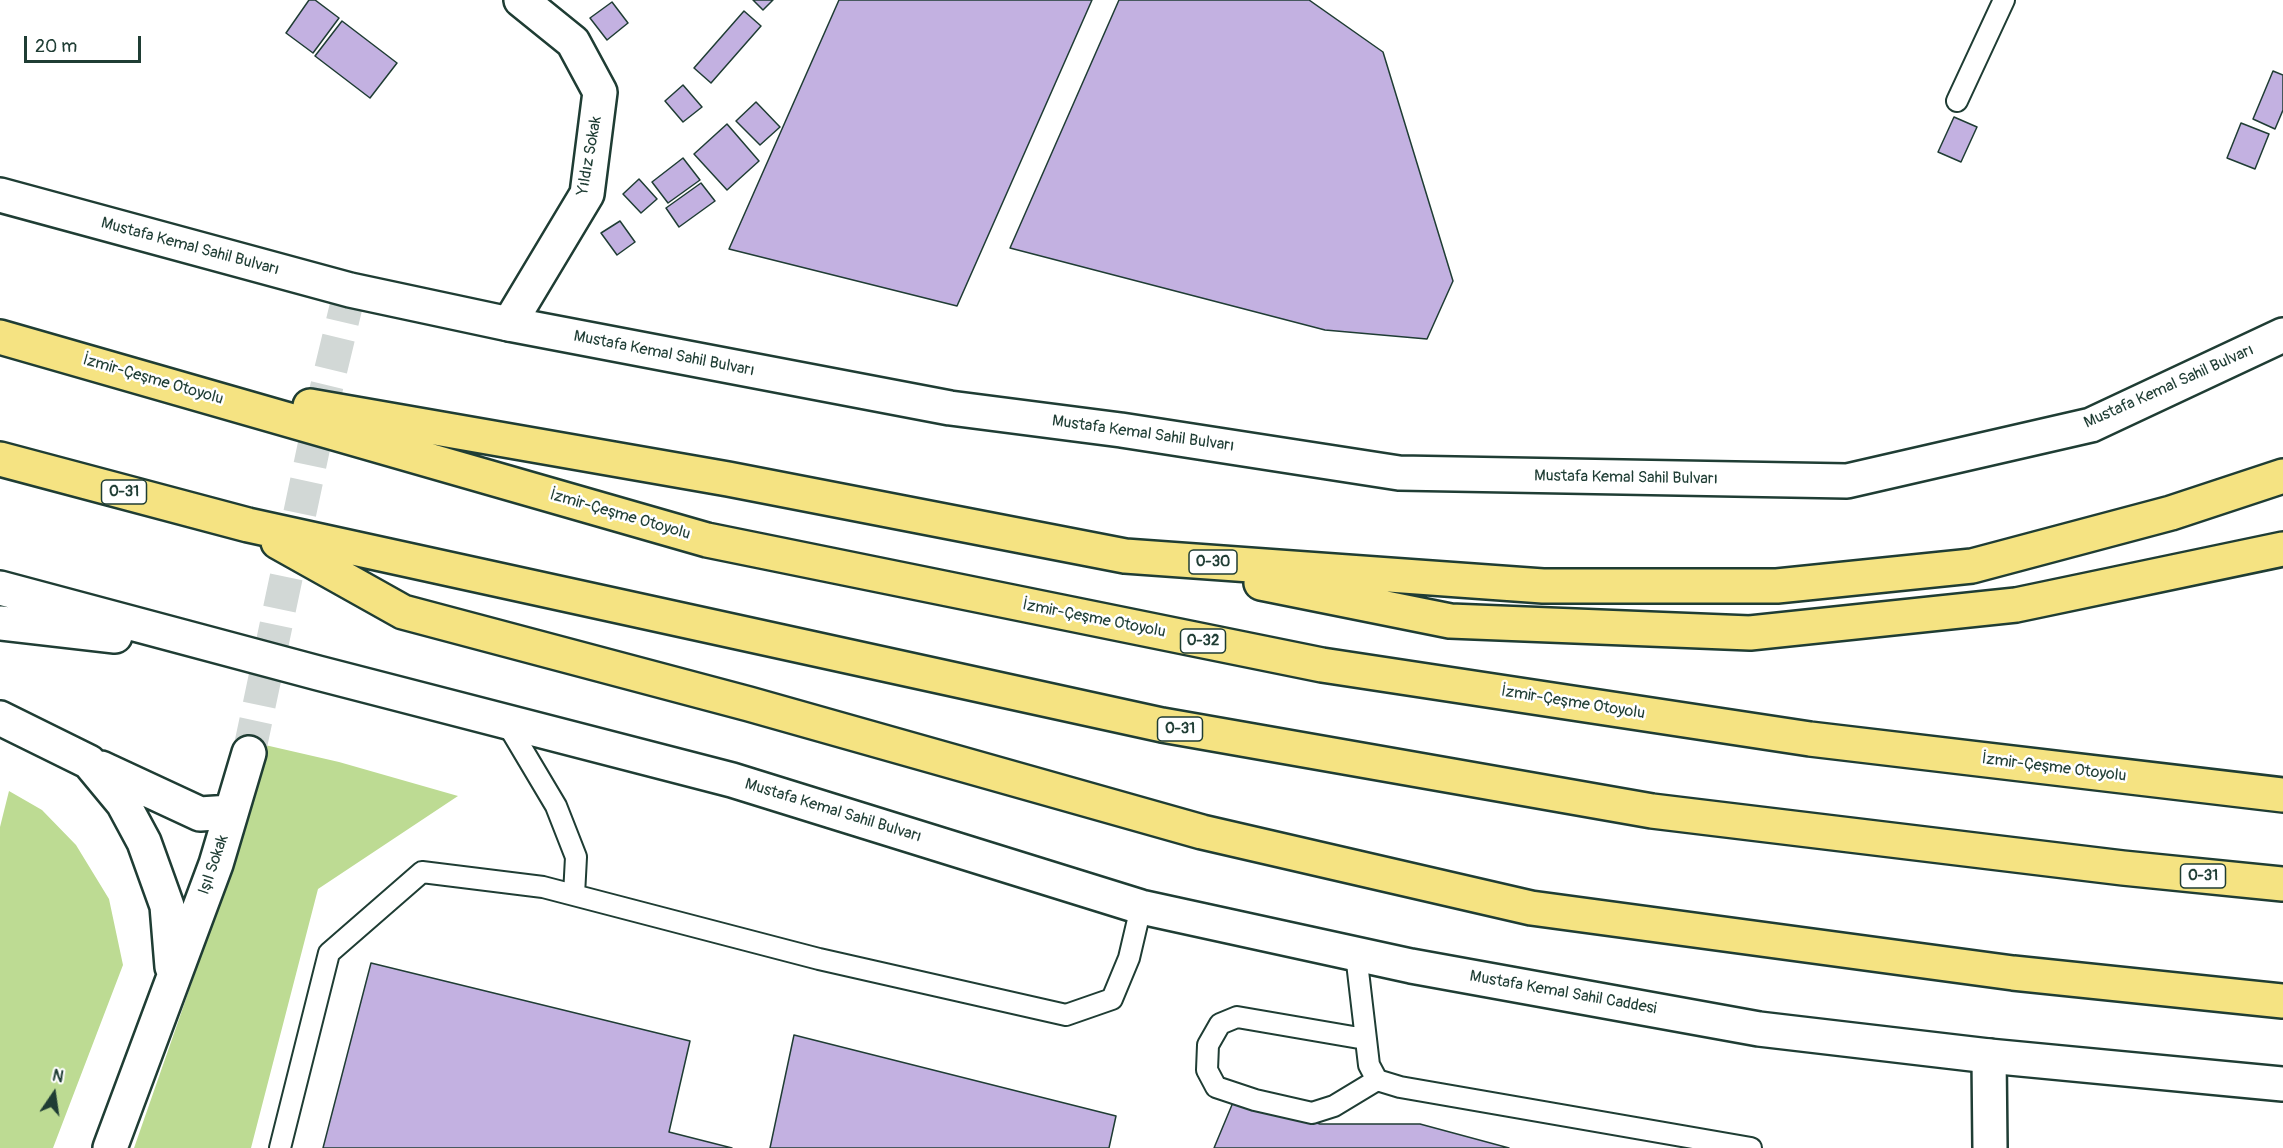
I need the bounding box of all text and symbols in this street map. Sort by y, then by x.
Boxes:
scale bar [27,24,144,62]
text: 20 m [35,35,77,58]
street label: Yıldız Sokak [574,115,606,197]
street label: Mustafa Kemal Sahil Bulvarı [99,214,281,280]
street label: Mustafa Kemal Sahil Bulvarı [572,327,756,381]
street label: Mustafa Kemal Sahil Bulvarı [2081,341,2257,433]
street label: İzmir-Çeşme Otoyolu [80,351,226,409]
street label: Mustafa Kemal Sahil Bulvarı [1051,412,1235,456]
street label: Mustafa Kemal Sahil Bulvarı [1534,467,1718,489]
road number: O-31 [102,480,146,504]
street label: İzmir-Çeşme Otoyolu [547,486,693,544]
road number: O-30 [1189,550,1237,574]
street label: İzmir-Çeşme Otoyolu [1021,596,1167,642]
road number: O-32 [1180,629,1226,653]
street label: İzmir-Çeşme Otoyolu [1500,682,1646,724]
road number: O-31 [1158,717,1202,741]
street label: İzmir-Çeşme Otoyolu [1981,750,2127,786]
street label: Mustafa Kemal Sahil Bulvarı [742,775,924,847]
street label: Işıl Sokak [195,833,233,897]
road number: O-31 [2180,864,2226,888]
street label: Mustafa Kemal Sahil Caddesi [1468,967,1658,1019]
north arrow [24,1064,84,1124]
text: N [51,1065,66,1087]

